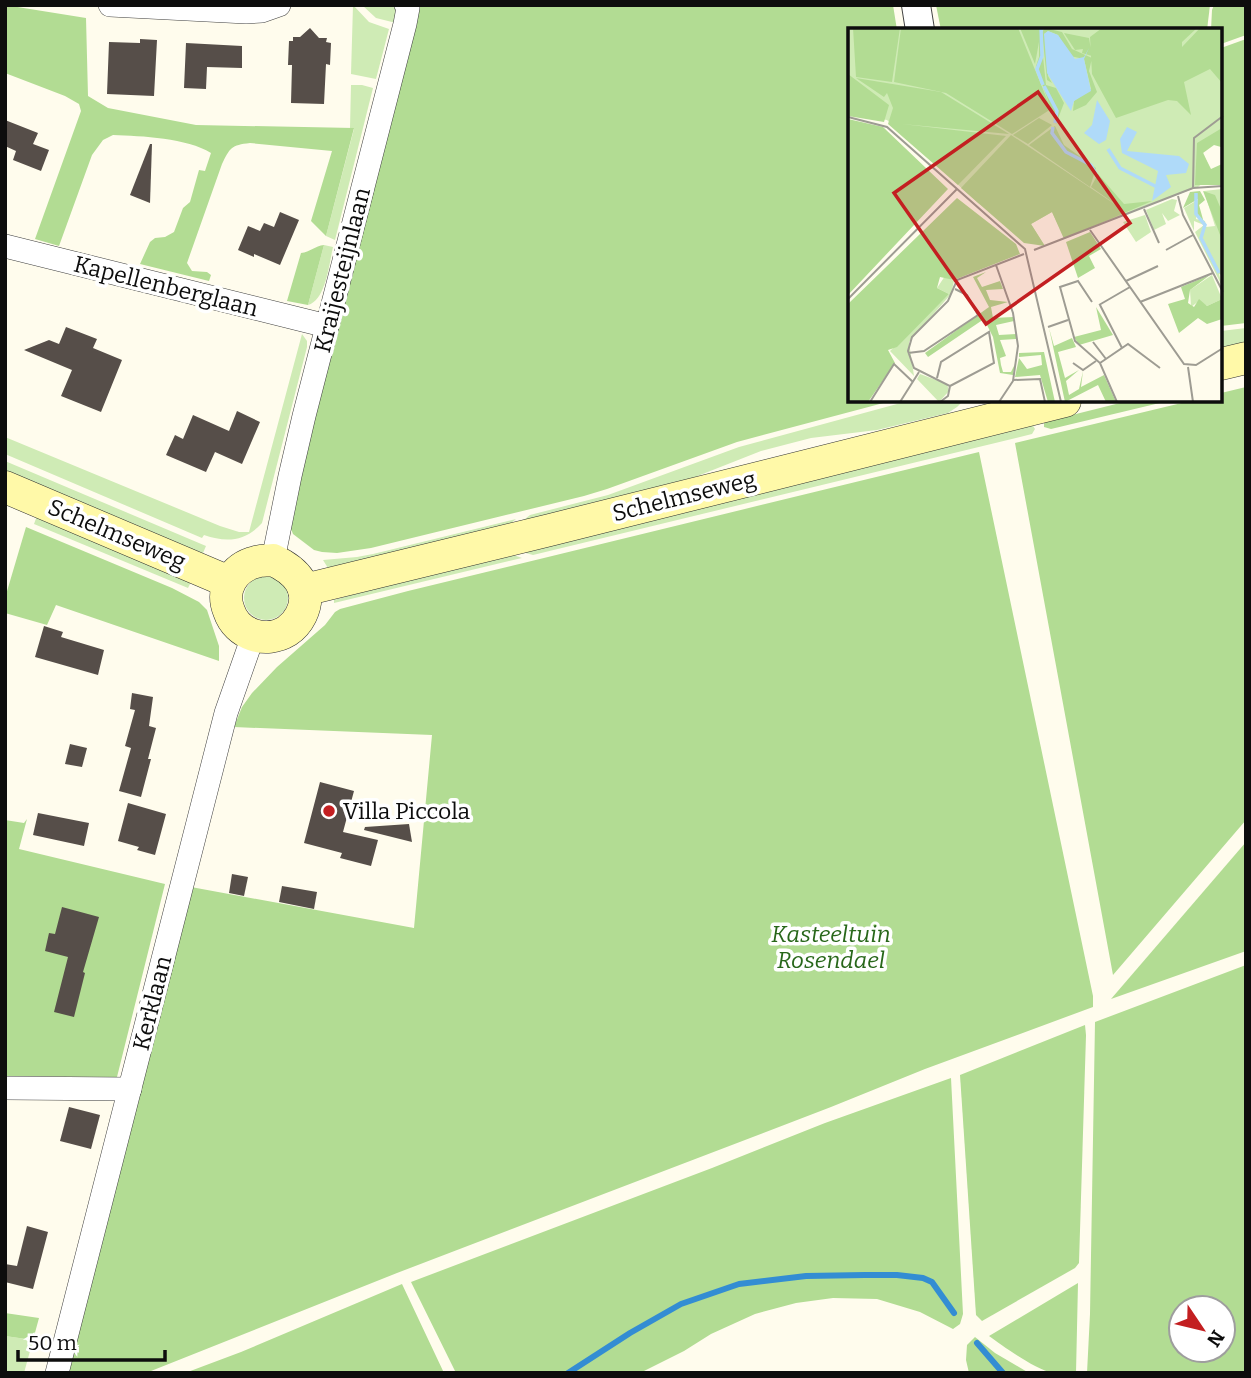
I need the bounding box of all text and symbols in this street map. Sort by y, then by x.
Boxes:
inset map [848,28,1223,402]
street label: Kraijesteijnlaan [308,184,376,355]
street label: Kapellenberglaan [71,250,261,323]
street label: Schelmseweg [609,465,759,527]
street label: Schelmseweg [44,492,190,576]
place label: Villa Piccola [343,797,471,825]
marker: Villa Piccola [321,803,337,819]
park label: Kasteeltuin Rosendael [771,920,891,974]
street label: Kerklaan [127,952,177,1053]
north arrow [1167,1294,1237,1364]
scale bar [18,1318,164,1362]
text: N [1202,1326,1229,1351]
text: 50 m [28,1330,77,1356]

